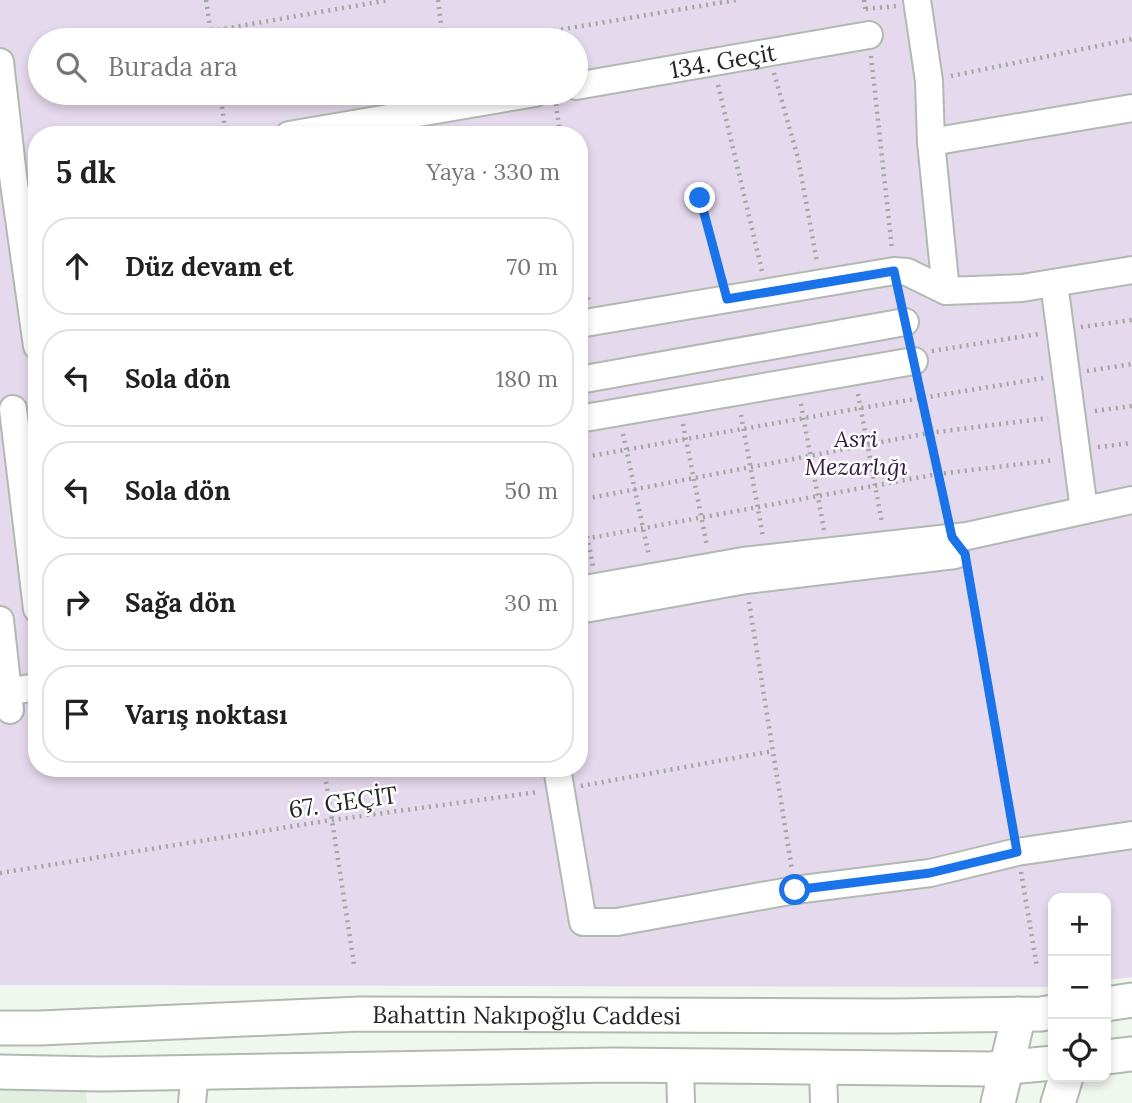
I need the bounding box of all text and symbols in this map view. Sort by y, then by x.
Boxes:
search box [28,28,588,105]
street label: 134. Geçit [667,36,779,85]
icon: search [52,48,90,86]
text: Burada ara [108,50,238,83]
text: 5 dk [56,153,116,191]
text: Yaya · 330 m [427,157,560,186]
route end [684,182,715,213]
icon: ahead [58,247,96,285]
text: Düz devam et [125,250,293,283]
text: 70 m [507,252,558,281]
icon: left [58,359,96,397]
text: Sola dön [125,362,231,395]
text: 180 m [496,364,558,393]
park label: Asri Mezarlığı [804,423,908,482]
icon: left [58,471,96,509]
text: Sola dön [125,474,231,507]
text: 50 m [505,476,558,505]
icon: right [58,583,96,621]
text: Sağa dön [125,586,236,619]
text: 30 m [504,588,558,617]
icon: arrive [58,695,96,733]
text: Varış noktası [125,698,287,731]
street label: 67. GEÇİT [287,779,399,825]
route start [779,874,810,905]
map controls [1048,893,1111,1082]
button: + [1048,893,1111,956]
button: − [1048,956,1111,1019]
street label: Bahattin Nakıpoğlu Caddesi [372,999,681,1031]
button: locate [1048,1019,1111,1082]

